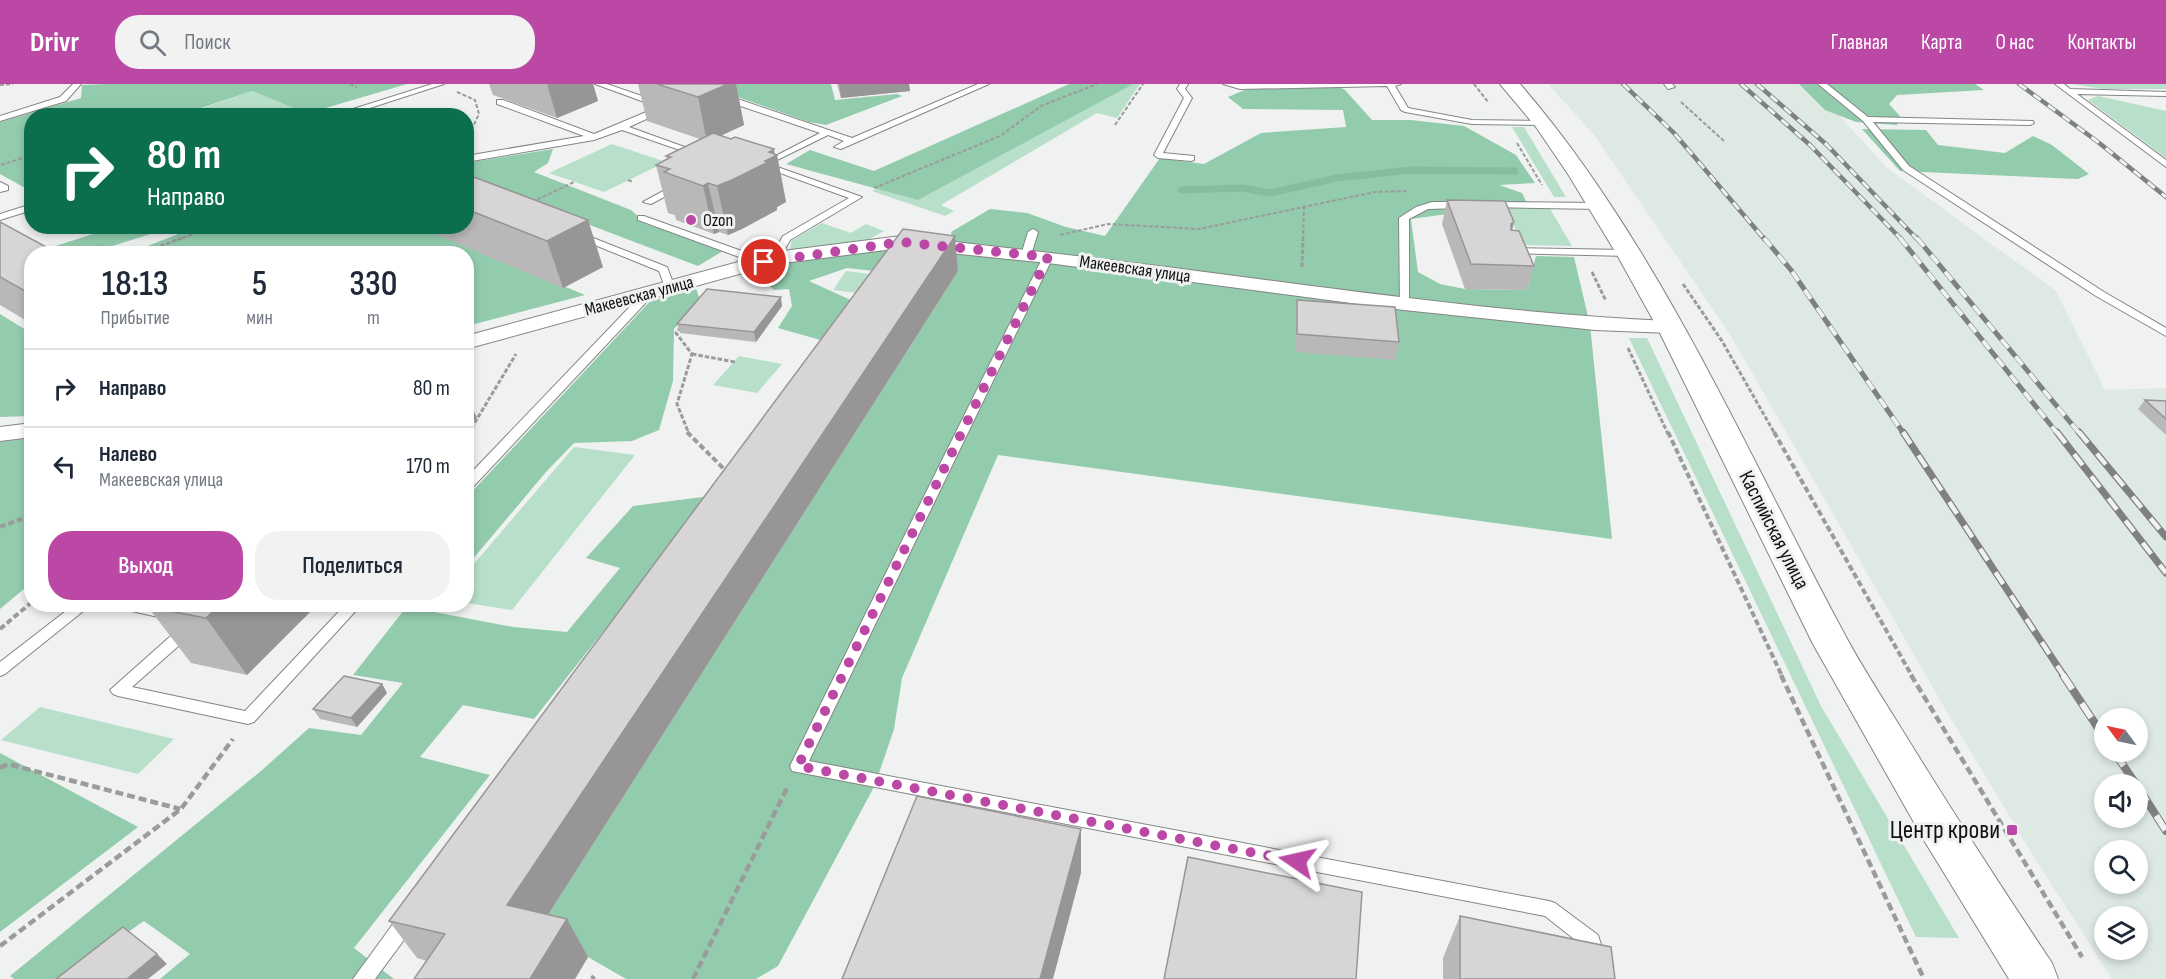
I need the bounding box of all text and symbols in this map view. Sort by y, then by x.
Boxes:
search box [115,15,535,69]
text: Drivr [30,26,79,59]
icon: search [136,26,169,59]
text: Поиск [184,29,231,56]
text: Главная [1831,30,1888,55]
text: Карта [1921,30,1962,55]
text: О нас [1995,30,2034,55]
text: Контакты [2067,30,2136,55]
text: 80 m [147,130,221,181]
icon: right [48,132,126,210]
text: Направо [147,181,225,213]
place label: Ozon [703,210,733,231]
marker: Ozon [684,213,698,227]
pin [738,236,789,287]
icon: arrive [747,245,780,278]
street label: Макеевская улица [1078,251,1192,287]
text: 18:13 [102,263,168,306]
text: 5 [252,263,267,306]
text: 330 [349,263,397,306]
street label: Макеевская улица [582,271,696,321]
text: Прибытие [101,306,170,330]
text: мин [246,306,273,330]
text: m [367,306,380,330]
icon: right [48,372,81,405]
text: Направо [99,375,166,402]
text: 80 m [413,375,450,402]
text: Налево [99,441,157,468]
icon: left [48,450,81,483]
text: 170 m [406,453,450,480]
street label: Каспийская улица [1733,467,1815,593]
text: Макеевская улица [99,468,223,492]
button: Выход [48,531,243,600]
button: Поделиться [255,531,450,600]
north arrow [2094,708,2148,762]
map controls [2094,708,2148,960]
button: sound [2094,774,2148,828]
place label: Центр крови [1890,815,2000,846]
marker: Центр крови [2005,823,2019,837]
position arrow [1265,829,1329,893]
button: search [2094,840,2148,894]
button: layers [2094,906,2148,960]

